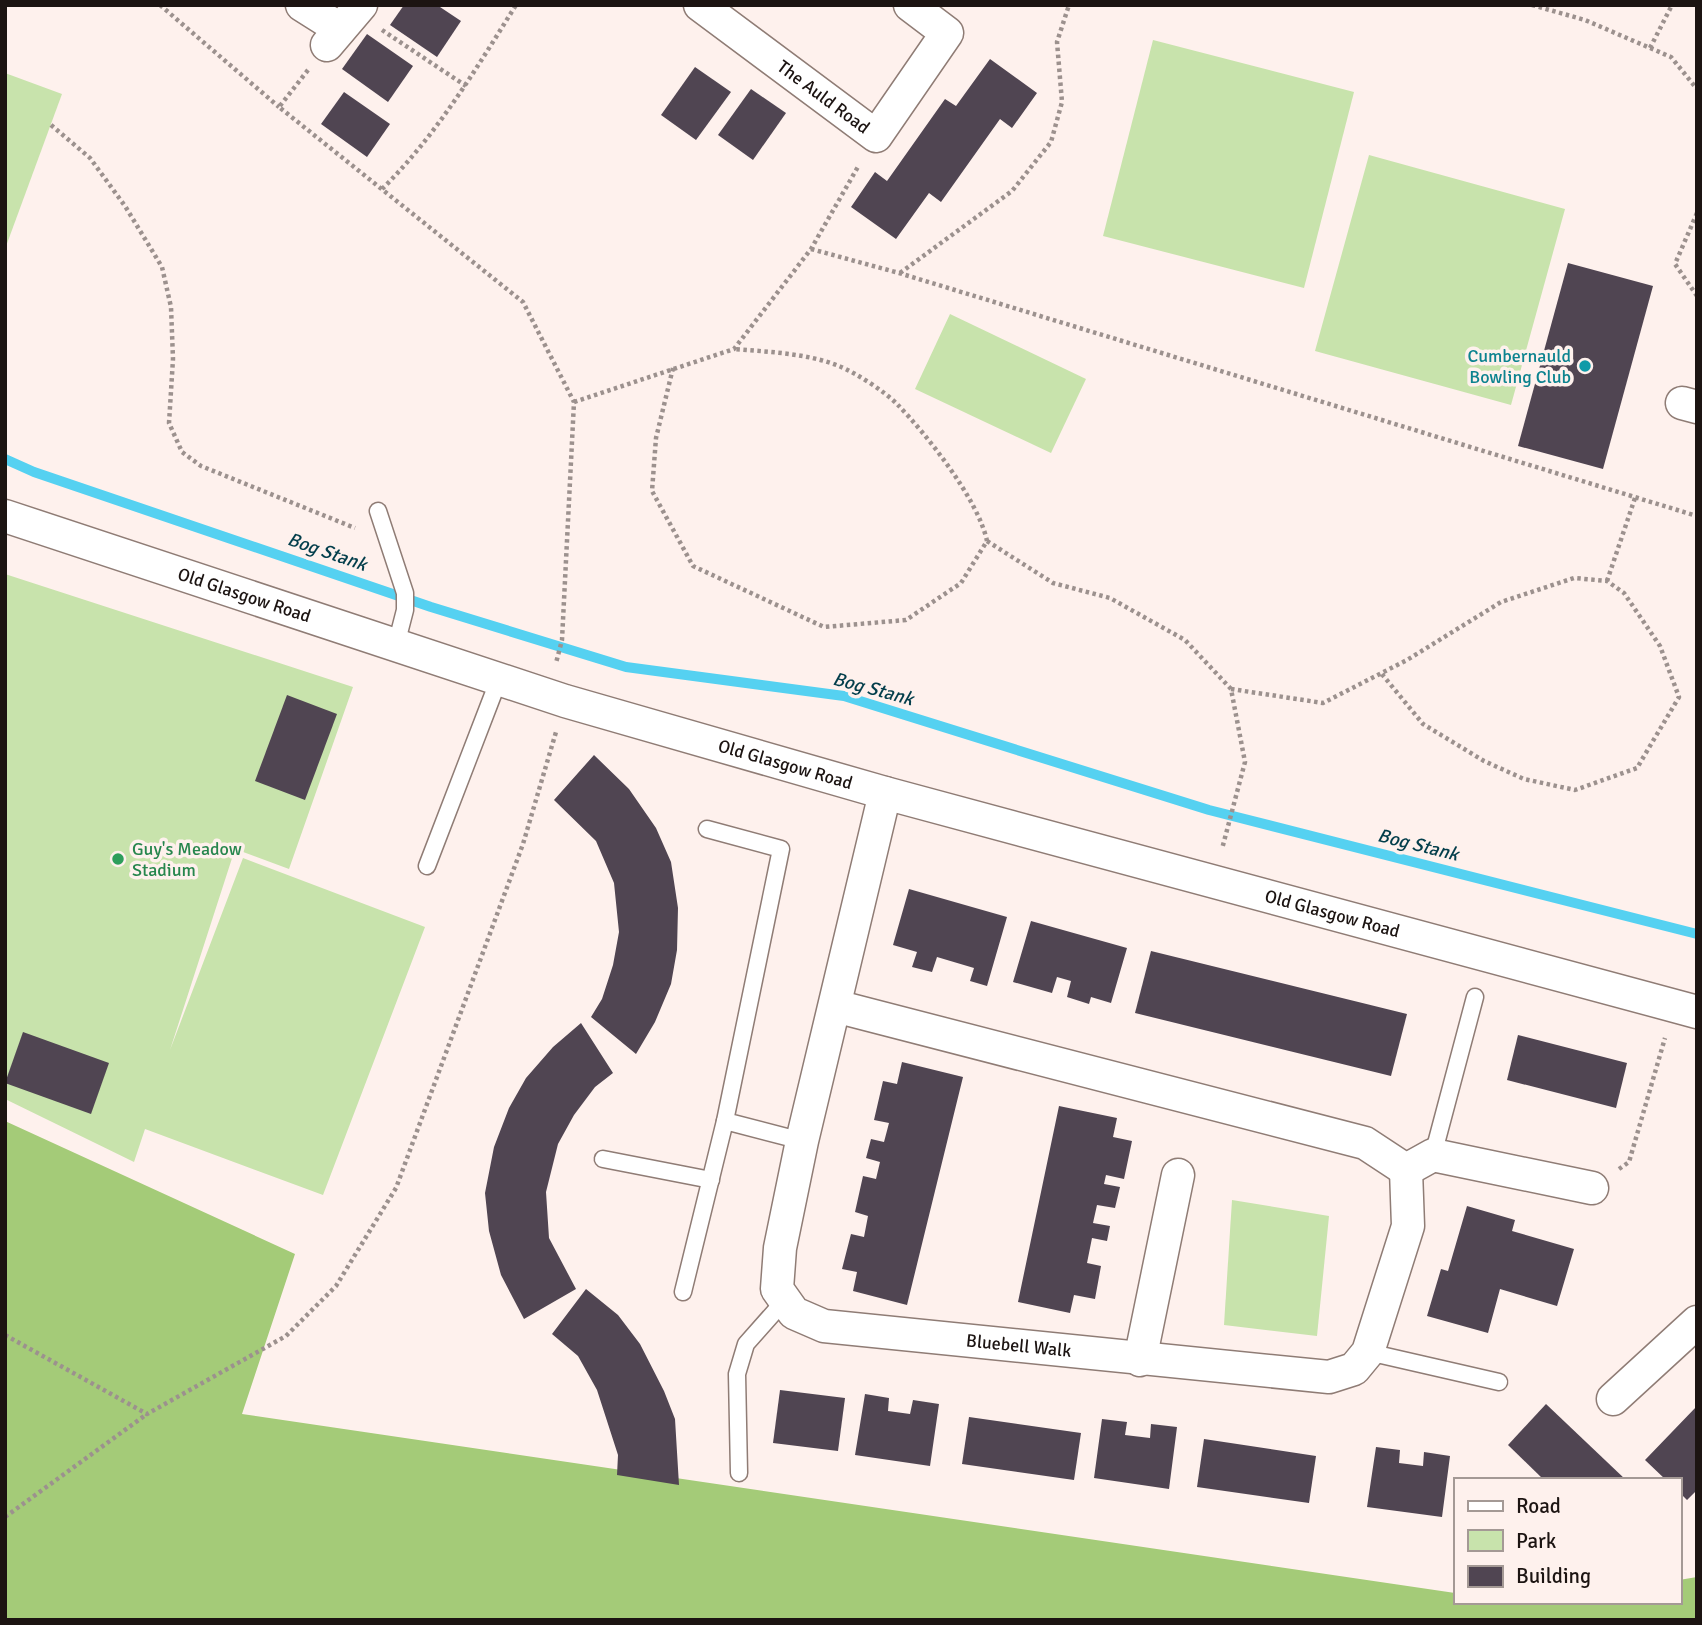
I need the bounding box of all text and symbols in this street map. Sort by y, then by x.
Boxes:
street label: The Auld Road [773,55,874,138]
place label: Cumbernauld Bowling Club [1467,345,1571,388]
marker: Cumbernauld Bowling Club [1577,358,1593,374]
water label: Bog Stank [284,527,371,577]
street label: Old Glasgow Road [175,563,314,627]
water label: Bog Stank [830,667,917,712]
street label: Old Glasgow Road [716,735,855,794]
water label: Bog Stank [1375,823,1462,867]
place label: Guy's Meadow Stadium [132,838,242,881]
marker: Guy's Meadow Stadium [110,851,126,867]
street label: Old Glasgow Road [1262,885,1402,942]
street label: Bluebell Walk [965,1329,1073,1362]
legend [1454,1478,1681,1604]
text: Road [1516,1493,1561,1519]
text: Park [1516,1528,1557,1554]
text: Building [1516,1563,1591,1589]

